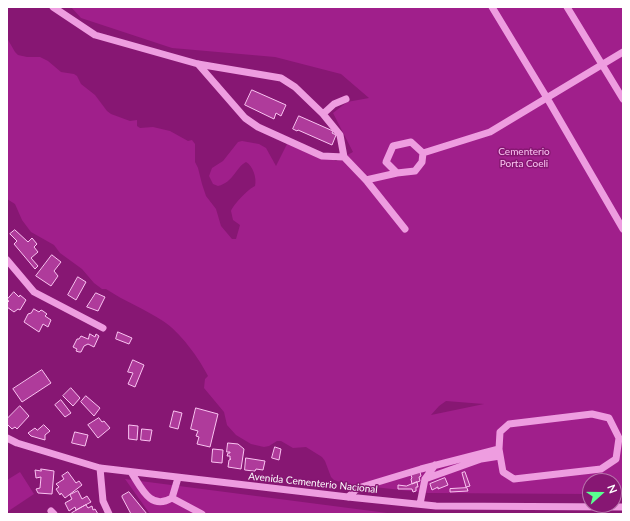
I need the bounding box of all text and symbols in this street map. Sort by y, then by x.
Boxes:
park label: Cementerio Porta Coeli [498,146,550,170]
street label: Avenida Cementerio Nacional [248,470,378,496]
north arrow [582,473,622,513]
text: N [605,483,620,495]

